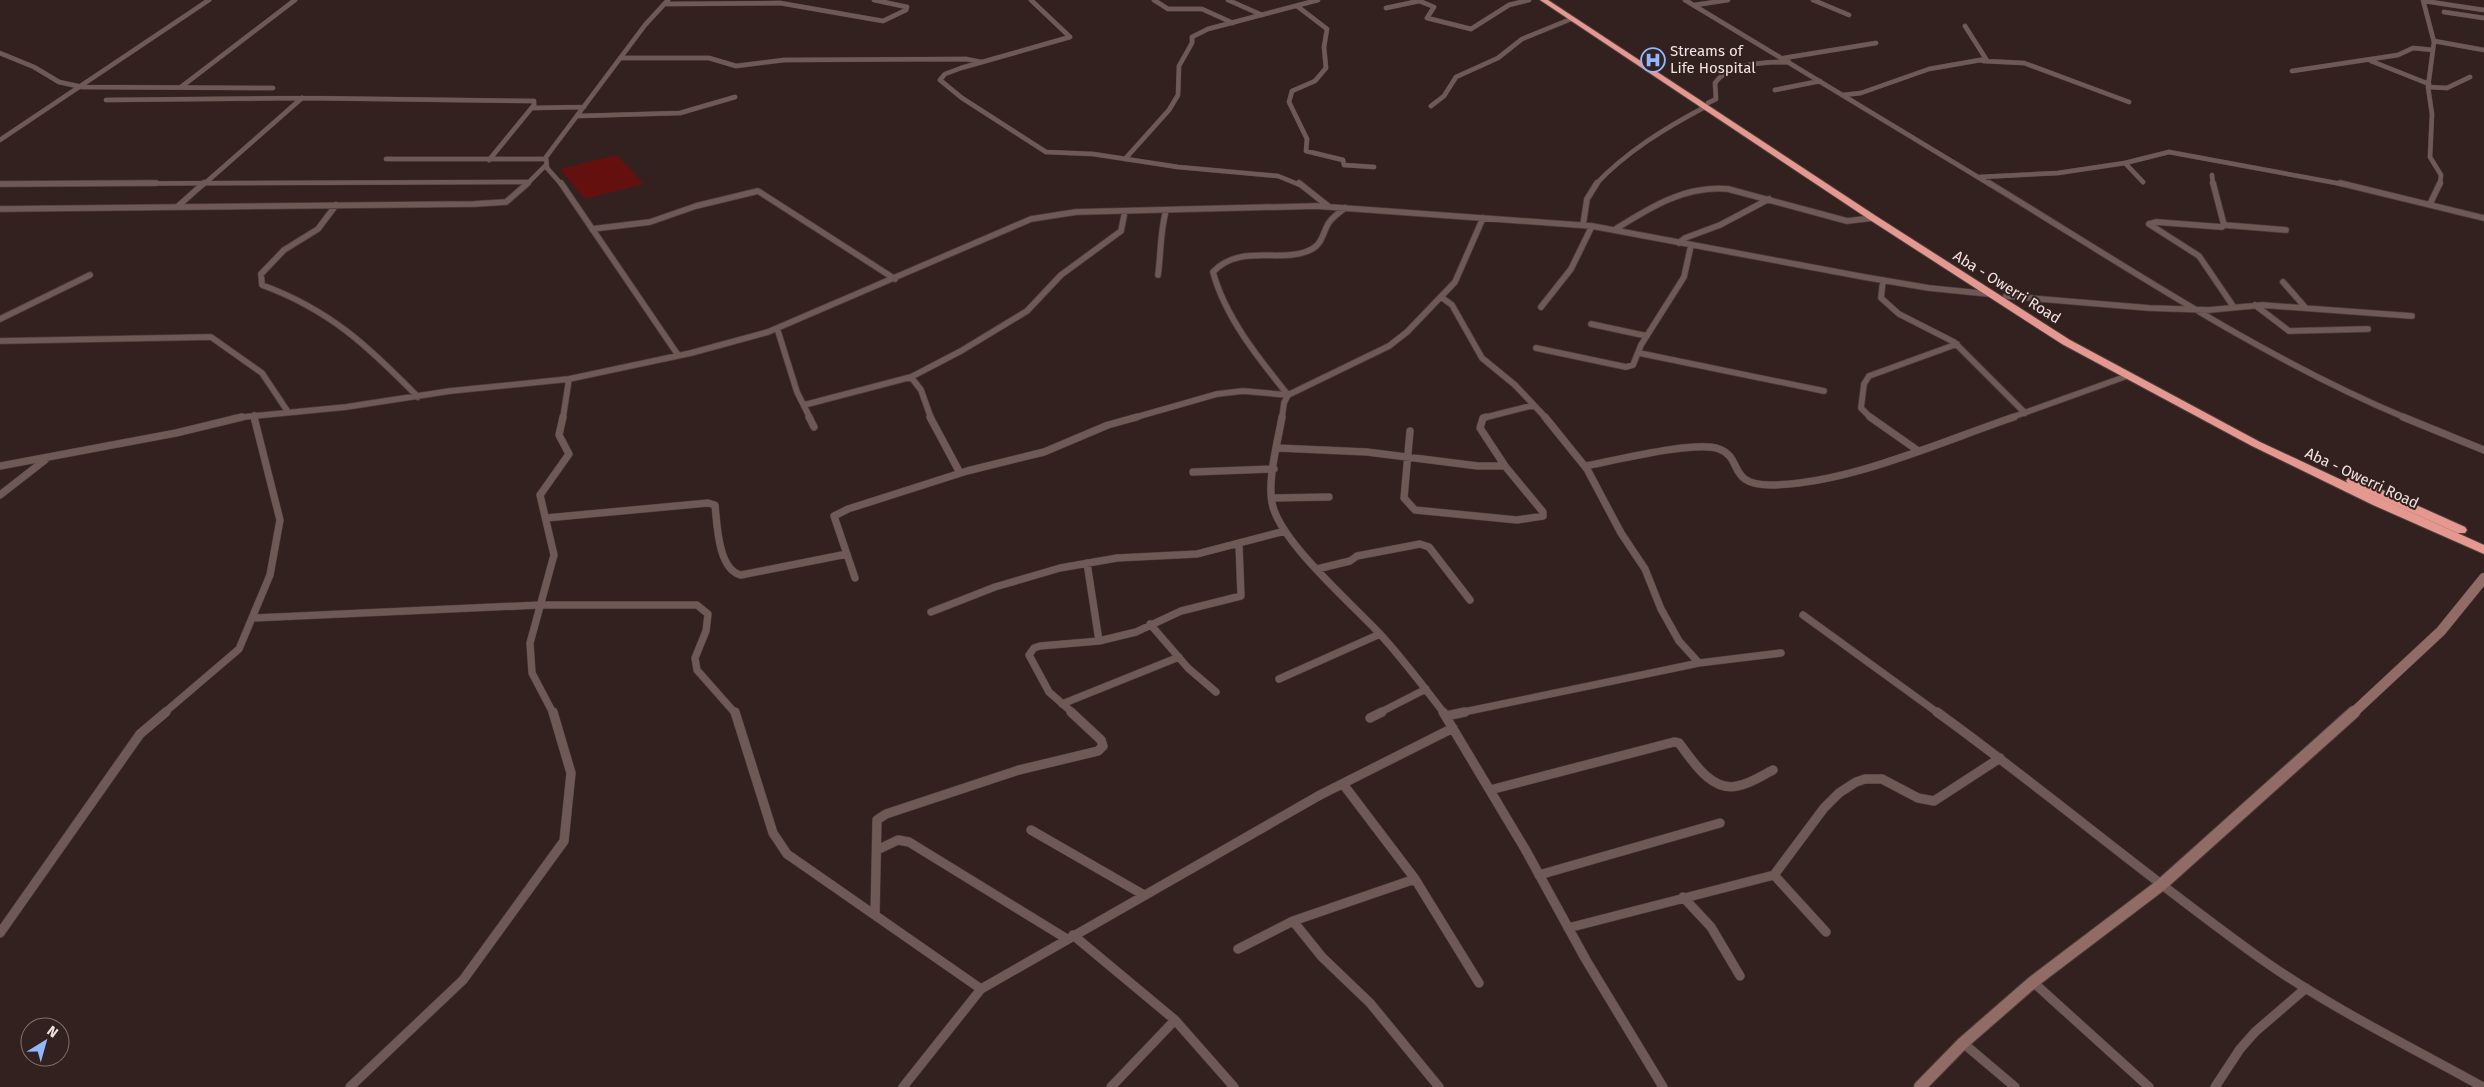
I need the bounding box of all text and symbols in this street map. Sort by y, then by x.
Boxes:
place label: Streams of Life Hospital [1670,42,1756,77]
hospital icon: Streams of Life Hospital [1640,47,1666,73]
street label: Aba - Owerri Road [1950,247,2064,327]
street label: Aba - Owerri Road [2302,444,2422,512]
north arrow [20,1017,70,1067]
text: N [44,1022,61,1042]

